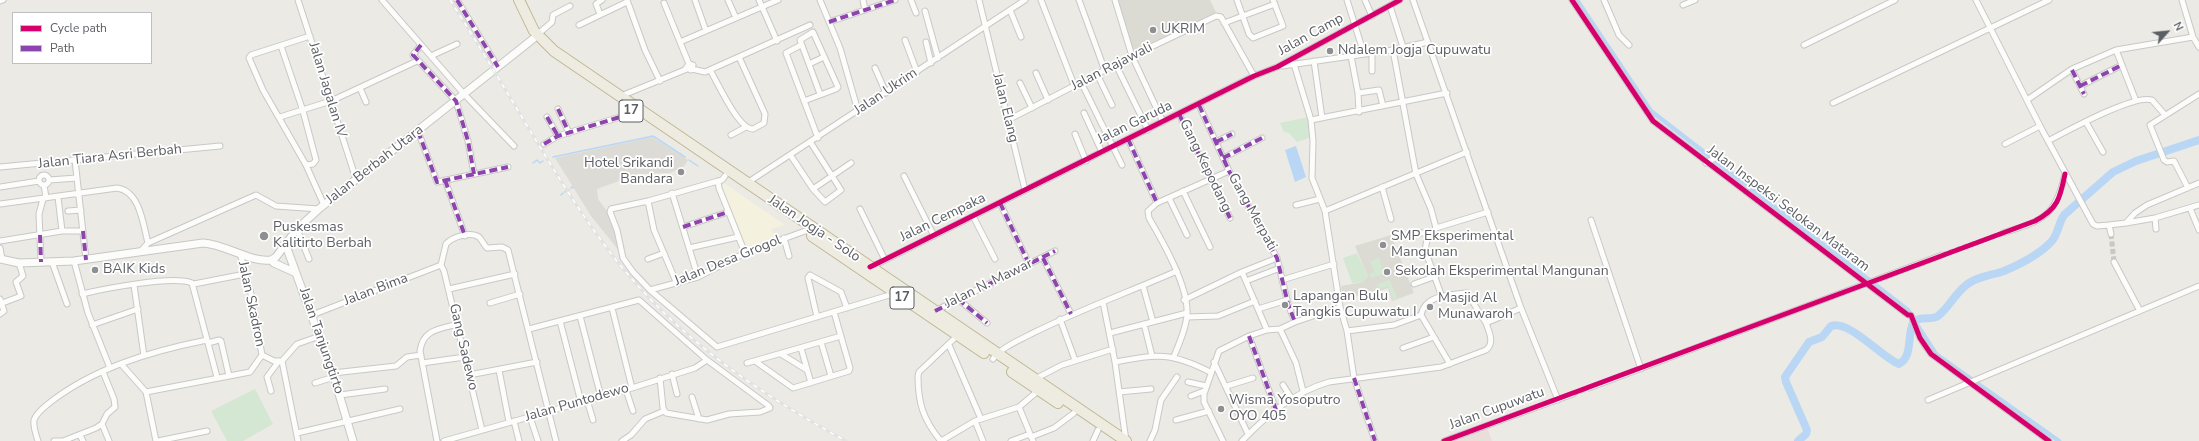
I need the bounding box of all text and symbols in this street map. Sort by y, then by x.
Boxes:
street label: Jalan Camp [1276,10,1346,60]
legend [12,12,152,64]
north arrow [2147,12,2187,52]
text: N [2170,19,2187,33]
text: Cycle path [50,20,107,36]
place label: UKRIM [1161,22,1205,38]
marker: UKRIM [1148,25,1158,35]
street label: Jalan Rajawali [1069,39,1155,95]
text: Path [50,40,75,56]
street label: Jalan Jagalan IV [304,40,350,140]
place label: Ndalem Jogja Cupuwatu [1338,43,1491,59]
marker: Ndalem Jogja Cupuwatu [1325,46,1335,56]
street label: Jalan Ukrim [851,65,921,119]
street label: Jalan Elang [988,72,1022,144]
street label: Jalan Garuda [1095,98,1175,148]
road number: 17 [619,100,643,122]
street label: Gang Kepodang [1175,117,1235,215]
street label: Jalan Berbah Utara [323,122,427,208]
street label: Jalan Tiara Asri Berbah [37,141,183,173]
street label: Jalan Inspeksi Selokan Mataram [1703,142,1873,276]
place label: Hotel Srikandi Bandara [584,156,673,188]
marker: Hotel Srikandi Bandara [676,167,686,177]
street label: Gang Merpati [1224,171,1280,253]
street label: Jalan Cempaka [897,190,989,246]
street label: Jalan Jogja - Solo [765,192,863,266]
place label: Puskesmas Kalitirto Berbah [273,220,372,252]
place label: SMP Eksperimental Mangunan [1391,229,1514,262]
marker: Puskesmas Kalitirto Berbah [258,230,270,242]
street label: Jalan Desa Grogol [672,232,784,290]
marker: SMP Eksperimental Mangunan [1378,240,1388,250]
street label: Jalan N. Mawar [942,255,1036,313]
street label: Jalan Skadron [234,260,268,348]
place label: BAIK Kids [103,262,165,278]
place label: Sekolah Eksperimental Mangunan [1395,264,1609,280]
marker: BAIK Kids [90,265,100,275]
marker: Sekolah Eksperimental Mangunan [1382,267,1392,277]
street label: Jalan Bima [342,270,410,310]
street label: Jalan Tanjungtirto [295,286,347,396]
road number: 17 [890,287,914,309]
place label: Lapangan Bulu Tangkis Cupuwatu I [1293,289,1417,322]
place label: Masjid Al Munawaroh [1438,291,1513,324]
marker: Lapangan Bulu Tangkis Cupuwatu I [1280,300,1290,310]
street label: Gang Sadewo [445,302,481,392]
marker: Masjid Al Munawaroh [1425,302,1435,312]
street label: Jalan Puntodewo [523,380,631,426]
street label: Jalan Cupuwatu [1447,384,1547,434]
place label: Wisma Yosoputro OYO 405 [1229,393,1341,426]
marker: Wisma Yosoputro OYO 405 [1216,404,1226,414]

